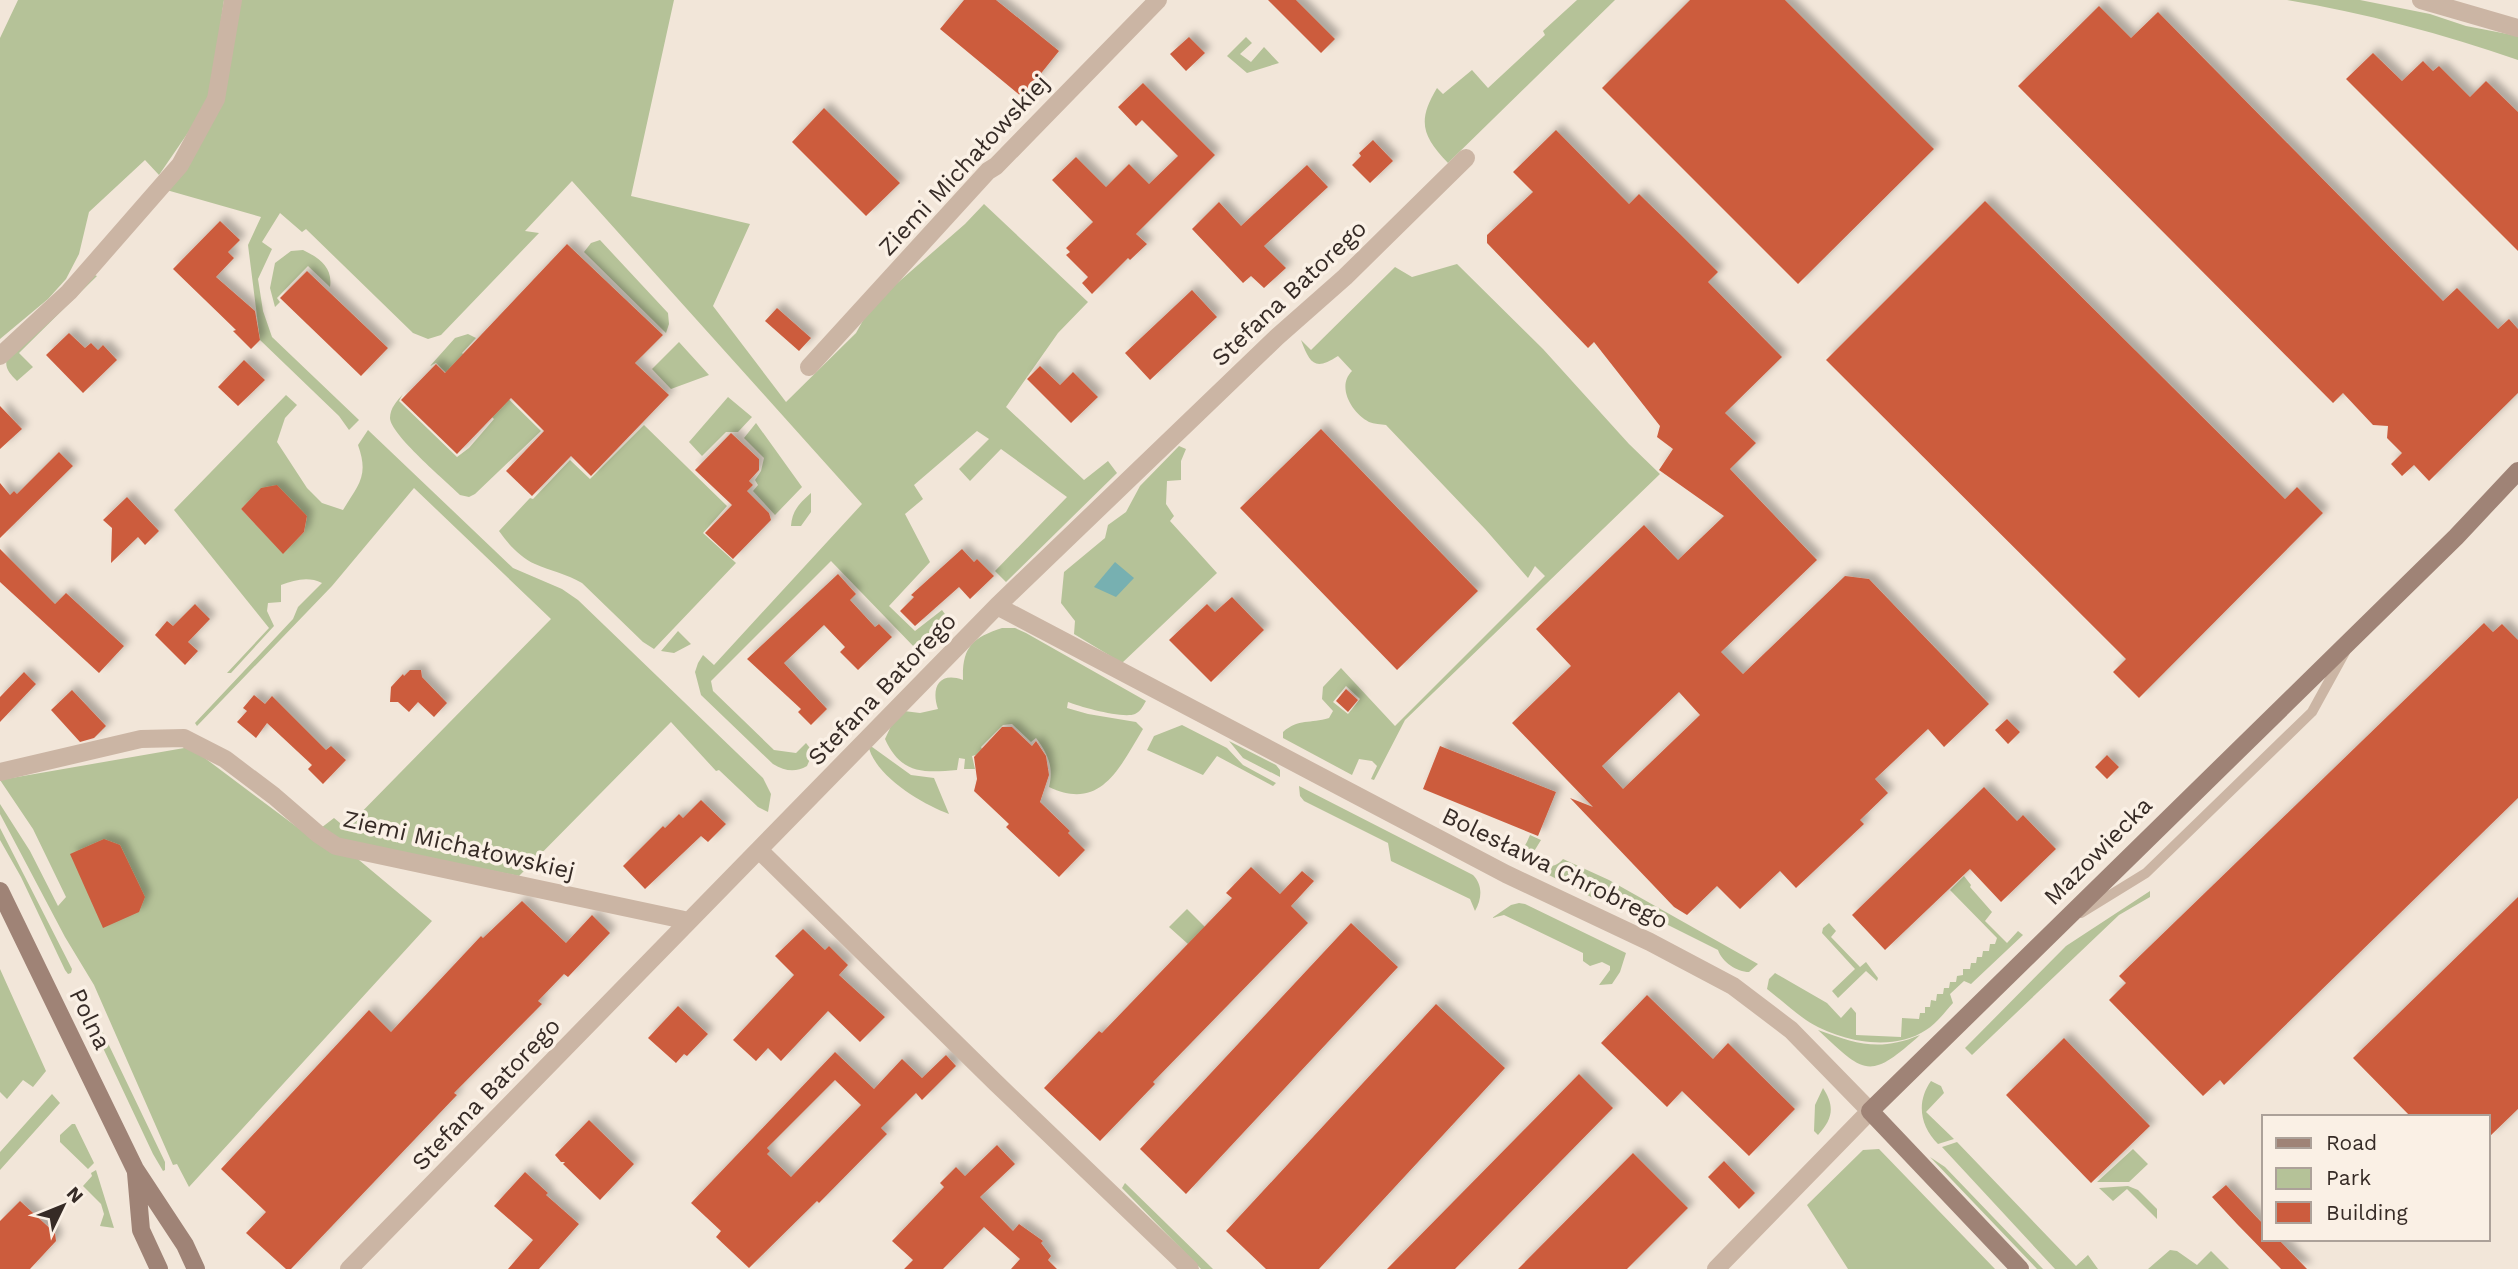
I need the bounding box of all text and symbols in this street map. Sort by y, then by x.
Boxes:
street label: Ziemi Michałowskiej [873,69,1055,261]
street label: Stefana Batorego [1206,214,1372,372]
street label: Stefana Batorego [802,607,962,771]
street label: Mazowiecka [2038,791,2158,911]
street label: Bolesława Chrobrego [1438,801,1672,935]
street label: Ziemi Michałowskiej [340,805,578,885]
street label: Polna [63,984,117,1054]
street label: Stefana Batorego [406,1012,566,1176]
legend [2262,1115,2490,1241]
text: Road [2326,1130,2377,1155]
text: Park [2326,1165,2371,1190]
north arrow [28,1171,98,1241]
text: N [62,1182,88,1208]
text: Building [2326,1200,2408,1225]

